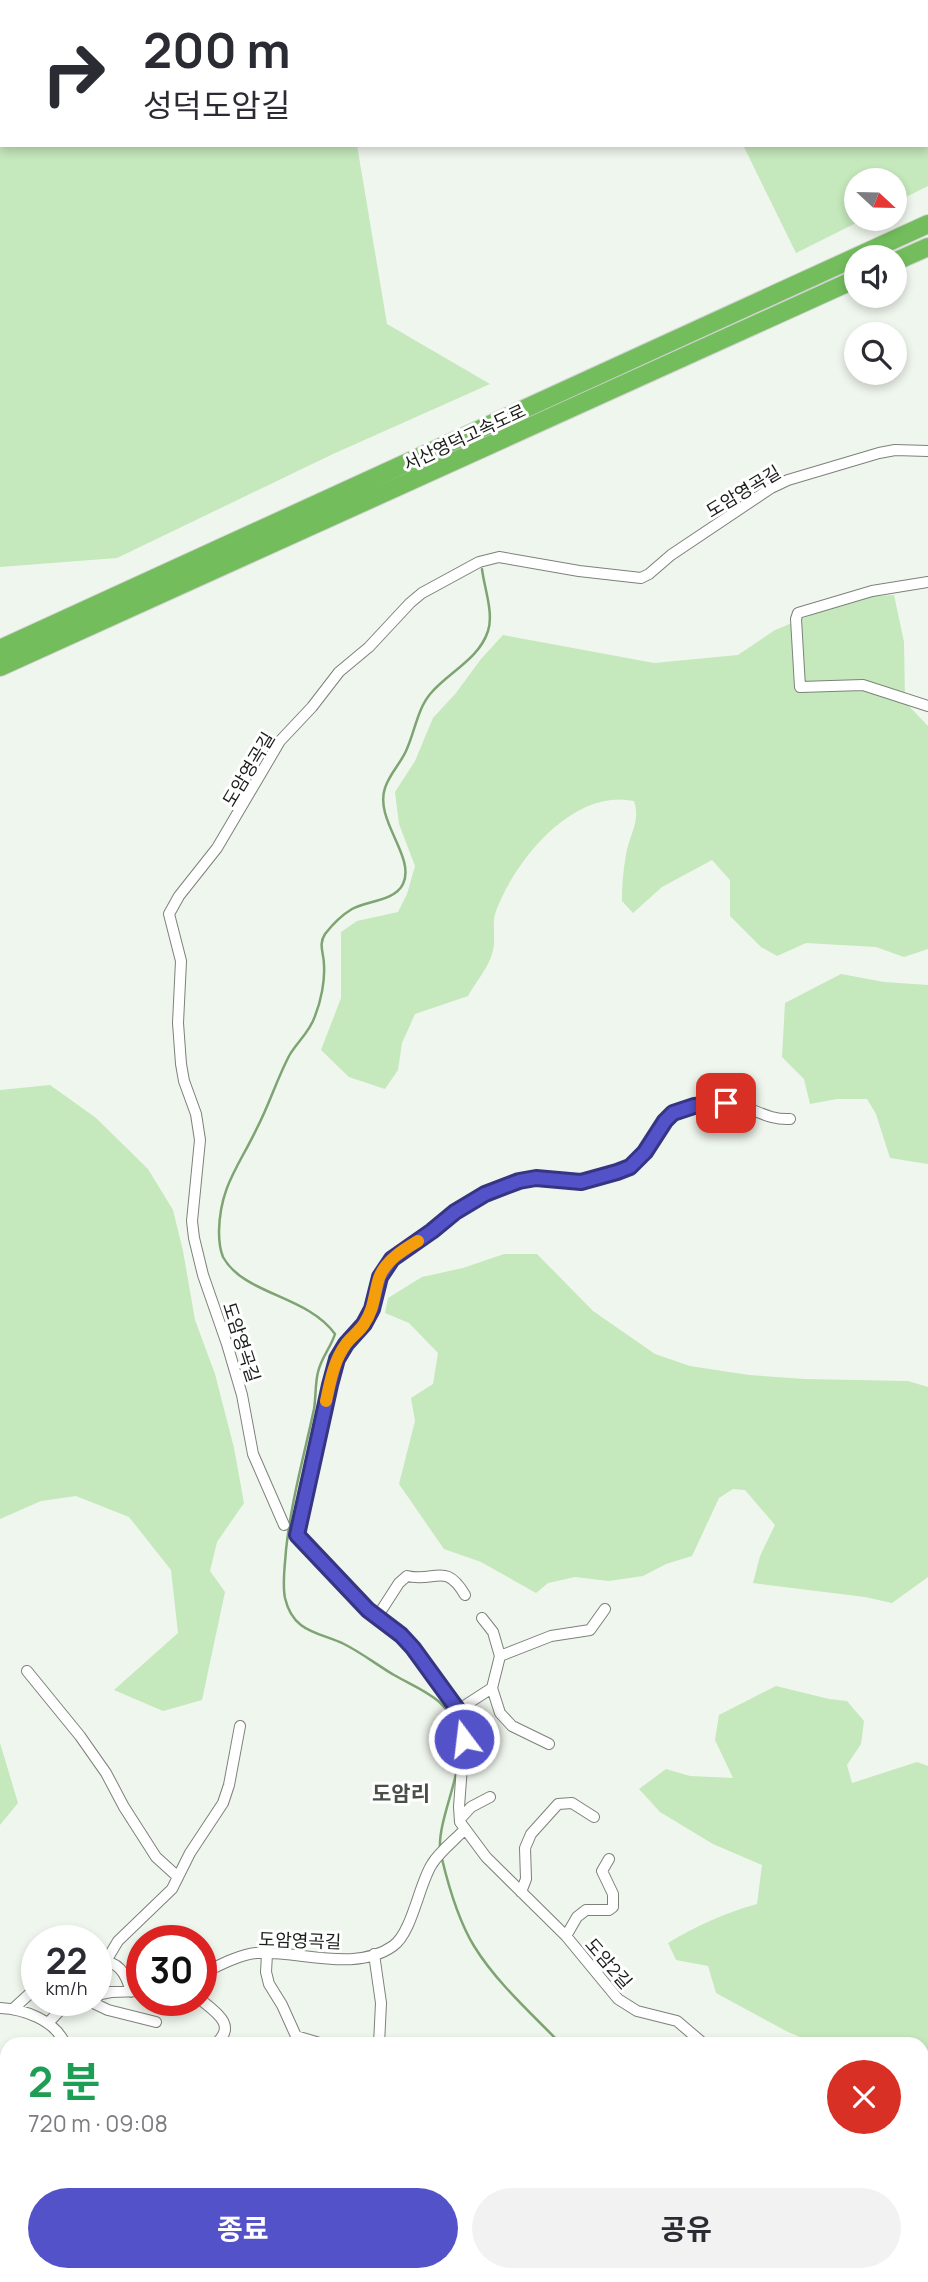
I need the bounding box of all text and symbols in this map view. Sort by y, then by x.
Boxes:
text: 200 m [143,16,291,83]
icon: right [28,28,119,119]
text: 성덕도암길 [143,83,290,127]
north arrow [844,168,906,231]
map controls [844,168,907,385]
button: sound [844,245,907,308]
button: search [844,322,907,385]
street label: 서산영덕고속도로 [399,398,529,476]
street label: 도암영곡길 [701,459,785,523]
street label: 도암영곡길 [216,727,280,811]
pin [696,1073,756,1133]
icon: arrive [707,1084,745,1122]
street label: 도암영곡길 [218,1299,266,1385]
position arrow [427,1702,501,1776]
district label: 도암리 [372,1779,430,1807]
speed limit sign: 30 [126,1925,217,2016]
street label: 도암영곡길 [258,1927,342,1953]
street label: 도암2길 [580,1933,638,1993]
text: 22 [46,1937,87,1985]
text: km/h [46,1976,87,2000]
text: 2 분 [28,2052,100,2110]
button: close [827,2060,901,2134]
text: 720 m · 09:08 [28,2107,168,2139]
button: 종료 [28,2188,458,2268]
button: 공유 [472,2188,901,2268]

